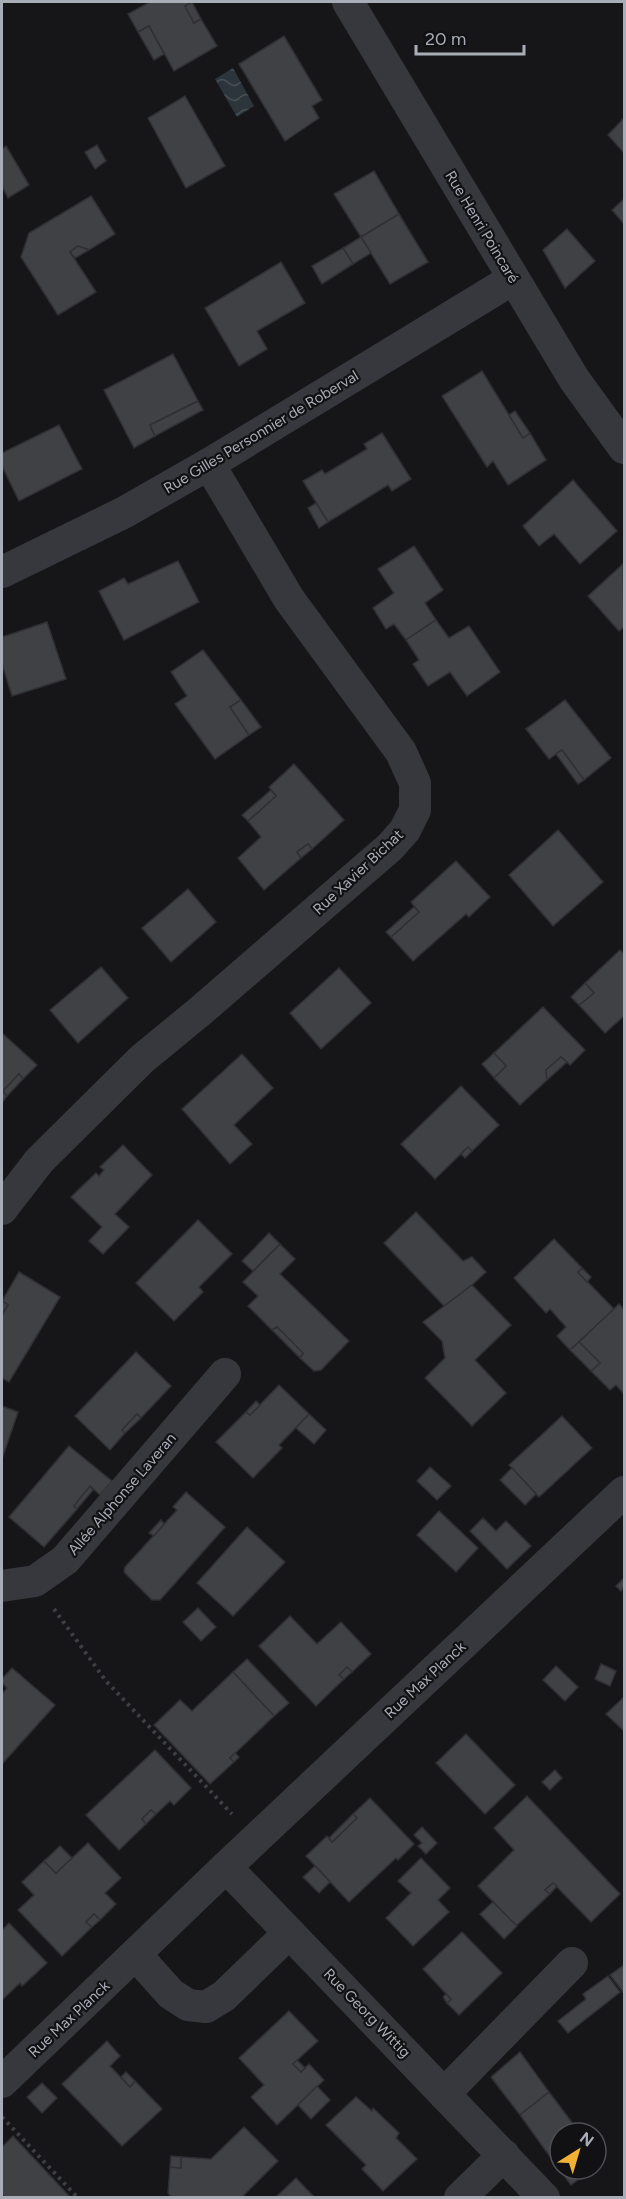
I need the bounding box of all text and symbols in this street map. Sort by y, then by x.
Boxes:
scale bar [416,18,524,56]
text: 20 m [425,28,466,50]
street label: Rue Henri Poincaré [441,168,523,286]
street label: Rue Gilles Personnier de Roberval [160,367,362,497]
street label: Rue Xavier Bichat [309,825,407,918]
street label: Allée Alphonse Laveran [64,1429,180,1559]
street label: Rue Max Planck [381,1637,470,1722]
street label: Rue Georg Wittig [320,1965,414,2061]
street label: Rue Max Planck [25,1976,114,2061]
north arrow [548,2121,608,2181]
text: N [576,2128,597,2151]

